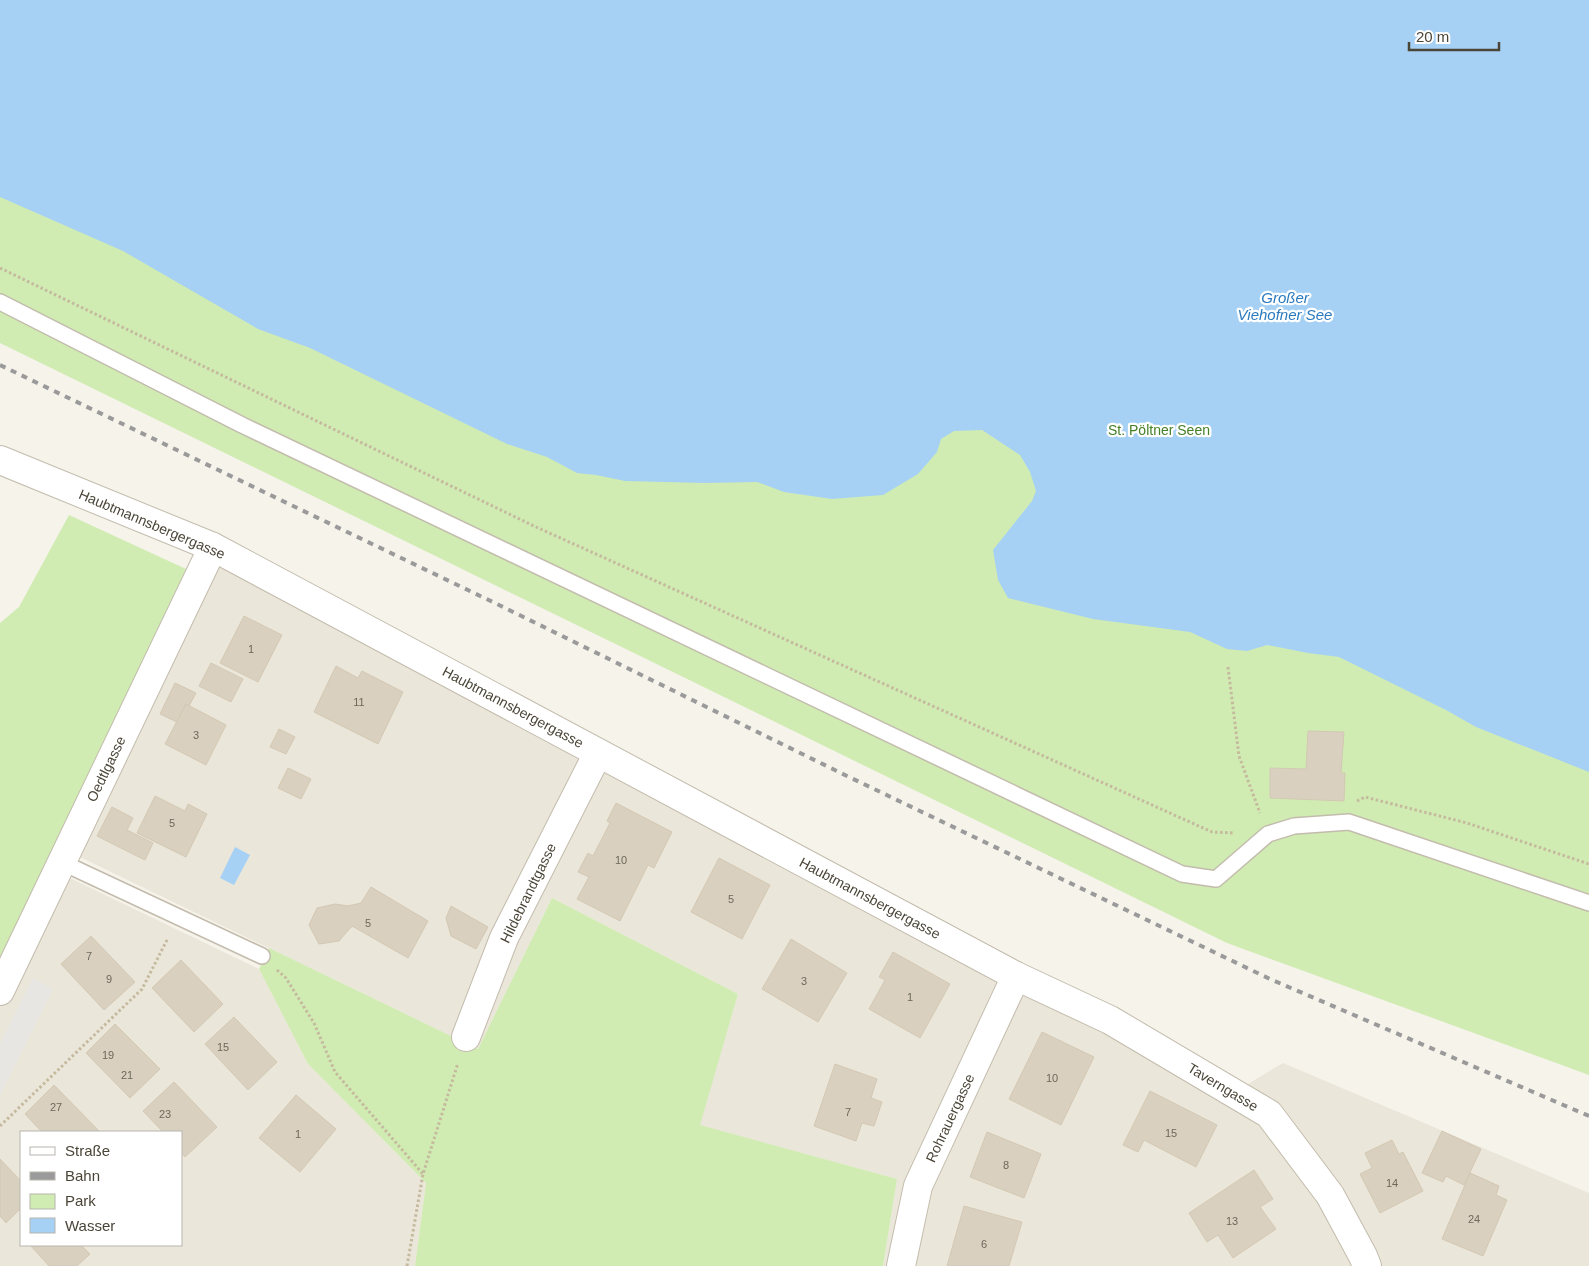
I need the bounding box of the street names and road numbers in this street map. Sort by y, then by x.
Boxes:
street label: Haubtmannsbergergasse [77,486,228,562]
street label: Haubtmannsbergergasse [440,663,586,751]
street label: Oedtlgasse [83,733,129,804]
street label: Hildebrandtgasse [497,840,559,945]
street label: Haubtmannsbergergasse [797,854,943,942]
street label: Taverngasse [1185,1060,1261,1114]
street label: Rohrauergasse [923,1071,978,1165]

